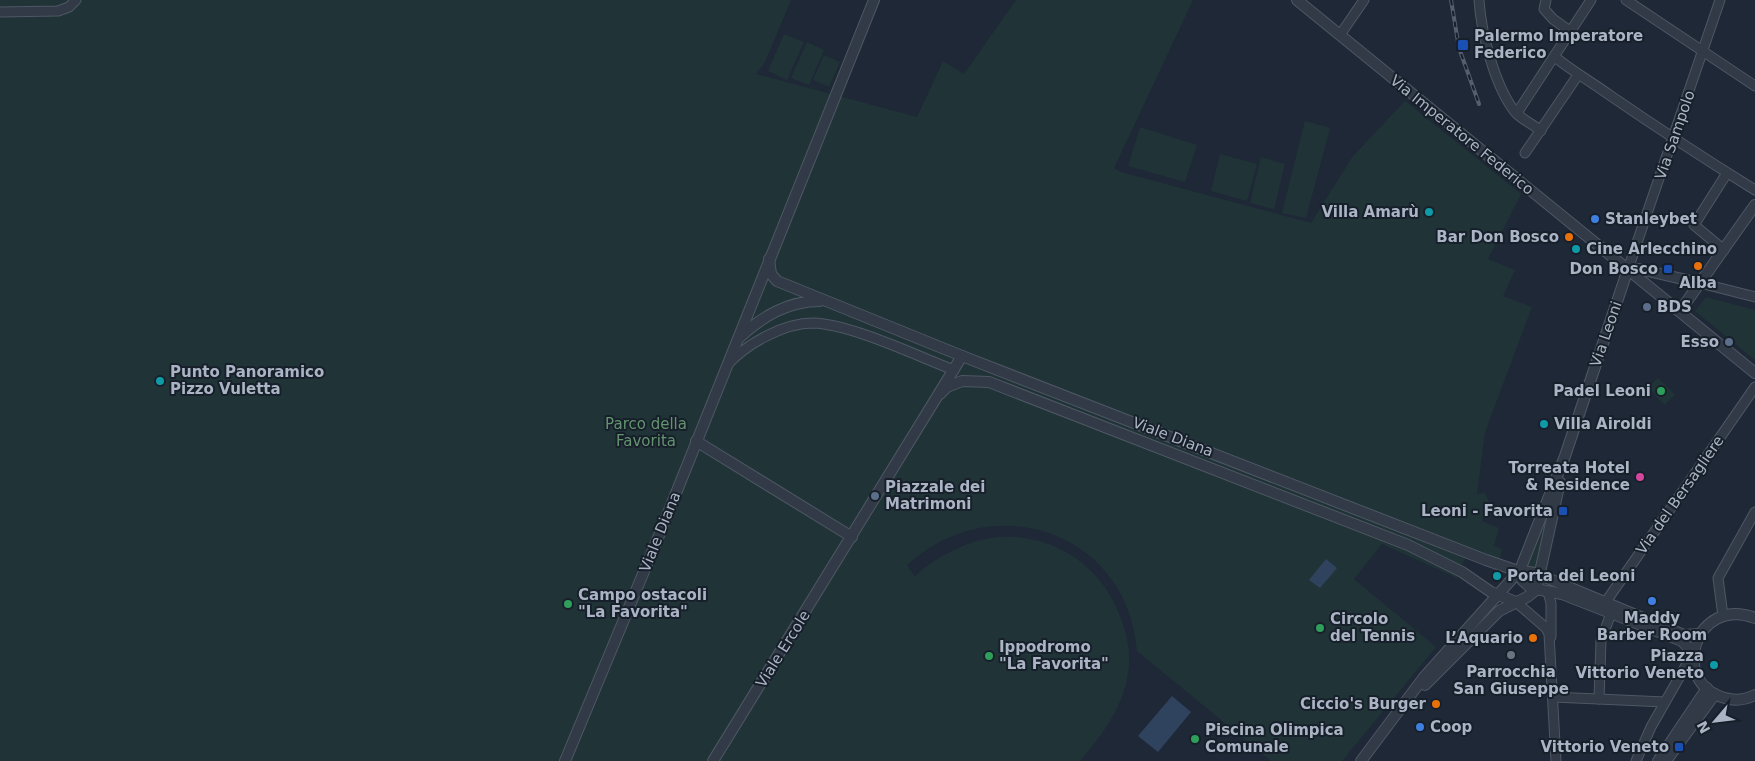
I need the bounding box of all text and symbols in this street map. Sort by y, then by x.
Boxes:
place label: Palermo Imperatore Federico [1474,27,1643,62]
marker: Palermo Imperatore Federico [1456,38,1470,52]
street label: Via Imperatore Federico [1387,71,1537,199]
street label: Via Sampolo [1651,88,1699,182]
place label: Villa Amarù [1321,203,1419,221]
marker: Villa Amarù [1423,206,1435,218]
place label: Stanleybet [1605,210,1697,228]
marker: Stanleybet [1589,213,1601,225]
place label: Bar Don Bosco [1436,228,1559,246]
marker: Bar Don Bosco [1563,231,1575,243]
place label: Cine Arlecchino [1586,240,1717,258]
marker: Cine Arlecchino [1570,243,1582,255]
place label: Don Bosco [1569,260,1658,278]
marker: Alba [1692,260,1704,272]
marker: Don Bosco [1662,263,1674,275]
place label: Alba [1679,274,1717,292]
place label: BDS [1657,298,1692,316]
street label: Via Leoni [1586,299,1626,369]
marker: BDS [1641,301,1653,313]
place label: Esso [1681,333,1719,351]
marker: Esso [1723,336,1735,348]
place label: Punto Panoramico Pizzo Vuletta [170,363,324,398]
marker: Punto Panoramico Pizzo Vuletta [154,375,166,387]
place label: Padel Leoni [1553,382,1651,400]
marker: Padel Leoni [1655,385,1667,397]
street label: Viale Diana [1130,413,1216,461]
park label: Parco della Favorita [605,415,687,450]
place label: Villa Airoldi [1554,415,1652,433]
marker: Villa Airoldi [1538,418,1550,430]
street label: Via del Bersagliere [1632,432,1728,558]
place label: Torreata Hotel & Residence [1509,459,1630,494]
marker: Torreata Hotel & Residence [1634,471,1646,483]
place label: Piazzale dei Matrimoni [885,478,985,513]
street label: Viale Diana [636,489,684,575]
marker: Piazzale dei Matrimoni [869,490,881,502]
place label: Leoni - Favorita [1421,502,1553,520]
marker: Leoni - Favorita [1557,505,1569,517]
place label: Porta dei Leoni [1507,567,1635,585]
marker: Porta dei Leoni [1491,570,1503,582]
place label: Campo ostacoli "La Favorita" [578,586,707,621]
marker: Maddy Barber Room [1646,595,1658,607]
marker: Campo ostacoli "La Favorita" [562,598,574,610]
street label: Viale Ercole [752,607,814,691]
place label: Maddy Barber Room [1597,609,1707,644]
place label: Circolo del Tennis [1330,610,1415,645]
marker: Circolo del Tennis [1314,622,1326,634]
place label: L’Aquario [1445,629,1523,647]
marker: L’Aquario [1527,632,1539,644]
place label: Ippodromo "La Favorita" [999,638,1109,673]
place label: Piazza Vittorio Veneto [1576,647,1704,682]
marker: Parrocchia San Giuseppe [1505,649,1517,661]
marker: Ippodromo "La Favorita" [983,650,995,662]
marker: Piazza Vittorio Veneto [1708,659,1720,671]
place label: Parrocchia San Giuseppe [1453,663,1569,698]
place label: Ciccio's Burger [1300,695,1427,713]
north arrow [1690,696,1740,746]
marker: Ciccio's Burger [1430,698,1442,710]
place label: Coop [1430,718,1473,736]
text: N [1694,718,1713,736]
place label: Piscina Olimpica Comunale [1205,721,1344,756]
marker: Coop [1414,721,1426,733]
marker: Piscina Olimpica Comunale [1189,733,1201,745]
place label: Vittorio Veneto [1541,738,1669,756]
marker: Vittorio Veneto [1673,741,1685,753]

